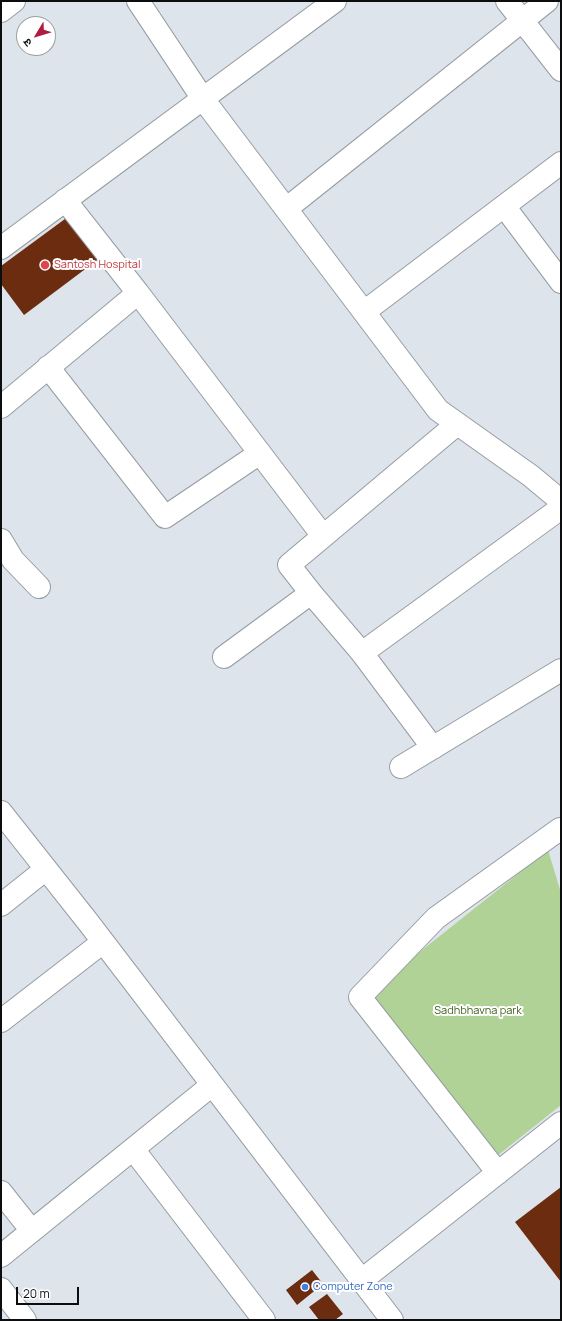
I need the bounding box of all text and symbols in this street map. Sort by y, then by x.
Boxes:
north arrow [16,16,56,56]
text: उ [19,36,35,50]
place label: Santosh Hospital [54,258,140,272]
marker: Santosh Hospital [39,259,51,271]
park label: Sadhbhavna park [434,1004,522,1018]
scale bar [18,1279,81,1305]
place label: Computer Zone [313,1280,393,1294]
marker: Computer Zone [300,1282,310,1292]
text: 20 m [23,1285,50,1302]

